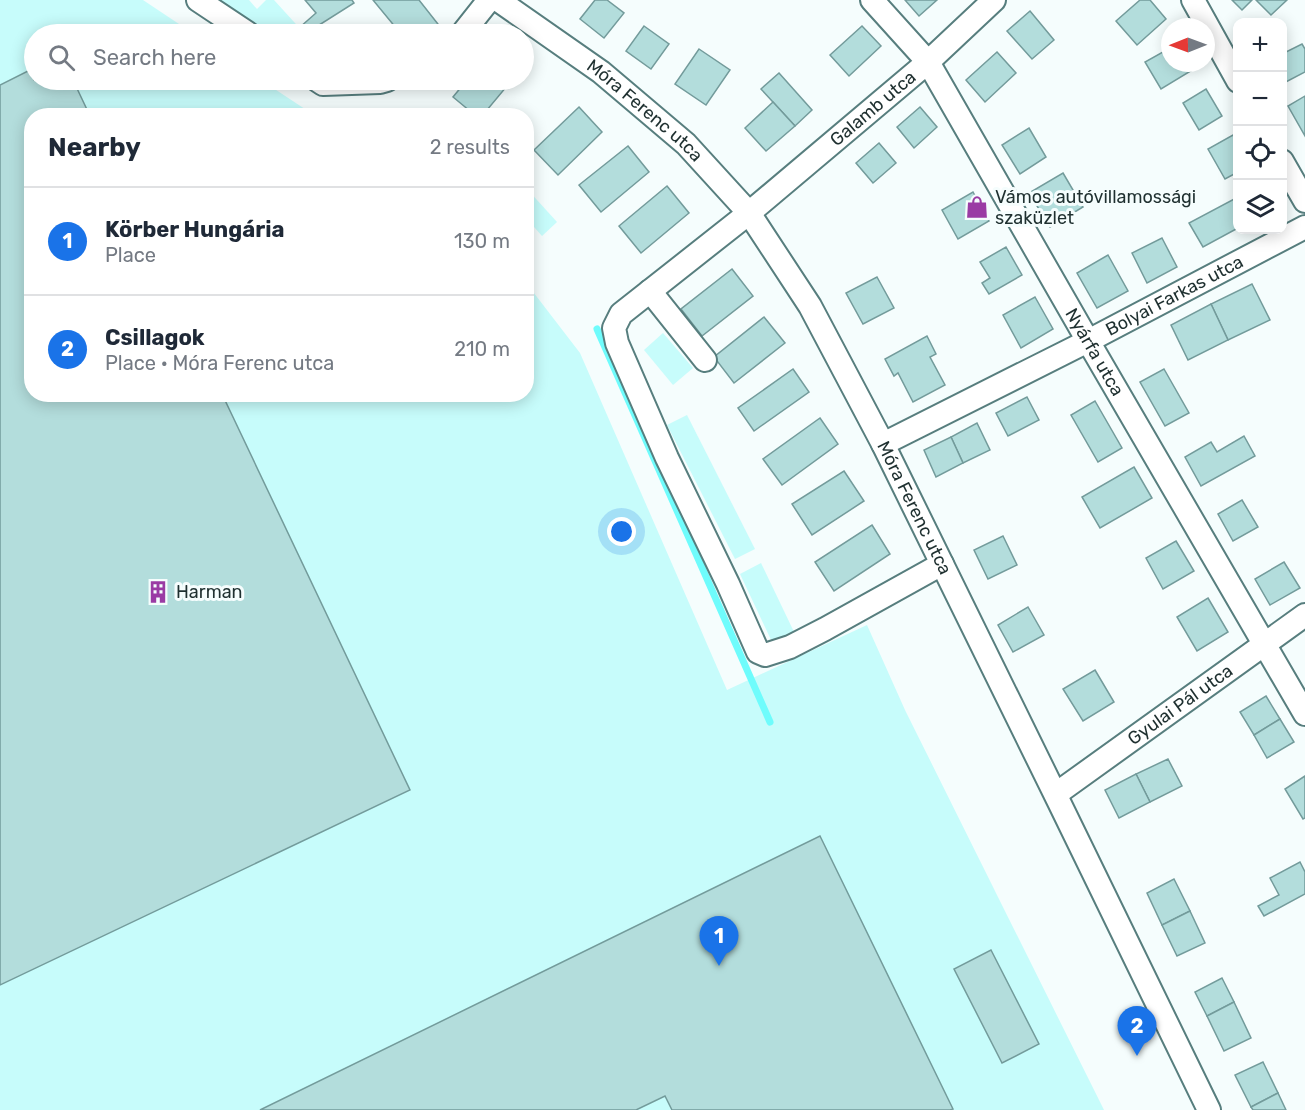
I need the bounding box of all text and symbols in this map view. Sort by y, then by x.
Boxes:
north arrow [1161,18,1215,72]
map controls [1233,18,1287,234]
button: + [1233,18,1287,72]
search box [24,24,534,90]
icon: search [45,41,78,74]
text: Search here [93,44,216,71]
street label: Móra Ferenc utca [583,55,708,166]
street label: Galamb utca [826,66,920,151]
button: − [1233,72,1287,126]
button: locate [1233,126,1287,180]
text: Nearby [48,132,141,163]
text: 2 results [430,135,510,159]
button: layers [1233,180,1287,234]
place label: Vámos autóvillamossági szaküzlet [995,186,1196,229]
shop icon: Vámos autóvillamossági szaküzlet [964,194,990,220]
text: Körber Hungária [105,216,284,243]
text: 1 [63,229,72,253]
text: 130 m [454,229,510,253]
text: Place [105,243,156,267]
street label: Bolyai Farkas utca [1102,250,1247,341]
street label: Nyárfa utca [1061,304,1129,400]
text: Csillagok [105,324,205,351]
text: 2 [61,337,74,361]
text: 210 m [454,337,510,361]
text: Place · Móra Ferenc utca [105,351,334,375]
street label: Móra Ferenc utca [872,438,956,578]
your location [607,517,636,546]
building icon: Harman [145,579,171,605]
place label: Harman [176,581,242,603]
street label: Gyulai Pál utca [1123,660,1237,750]
pin: 1 [700,916,738,966]
pin: 2 [1118,1006,1156,1056]

